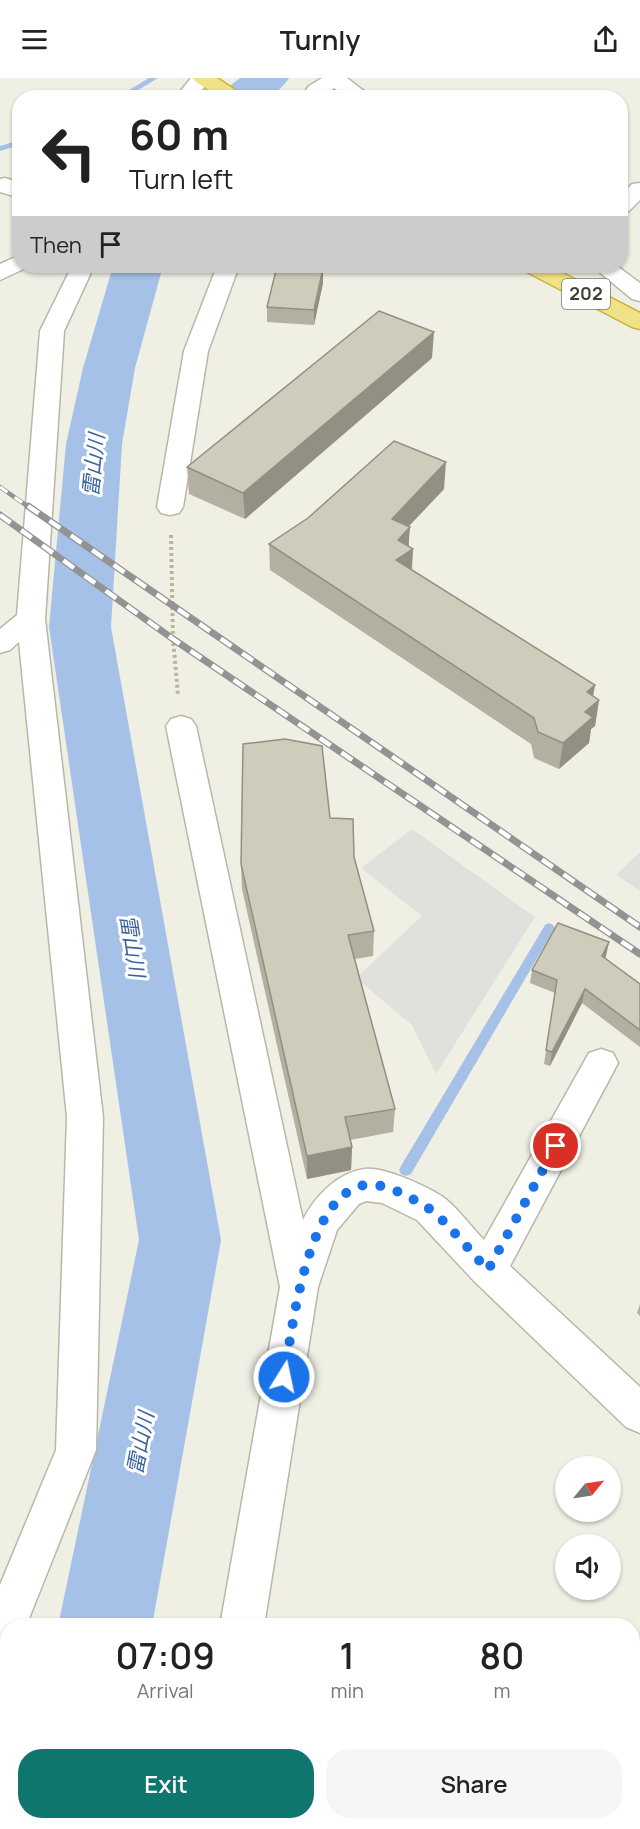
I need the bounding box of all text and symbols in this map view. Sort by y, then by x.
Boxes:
text: Turnly [280,21,360,58]
icon: menu [18,23,51,56]
icon: share [589,23,622,56]
text: 60 m [129,105,229,163]
icon: left [30,114,108,192]
text: Turn left [129,160,233,197]
icon: arrive [94,228,127,261]
text: Then [30,230,82,260]
road number: 202 [562,279,610,309]
water label: 雷山川 [76,430,110,498]
water label: 雷山川 [114,913,152,981]
pin [530,1120,581,1171]
icon: arrive [539,1129,572,1162]
position arrow [252,1345,316,1409]
water label: 雷山川 [120,1407,160,1476]
north arrow [555,1456,621,1522]
map controls [555,1456,621,1600]
button: sound [555,1534,621,1600]
text: 07:09 [116,1631,215,1680]
text: 1 [340,1631,355,1680]
text: 80 [480,1631,524,1680]
text: Arrival [137,1677,194,1704]
text: min [330,1677,364,1704]
text: m [493,1677,510,1704]
button: Exit [18,1749,314,1818]
button: Share [326,1749,622,1818]

